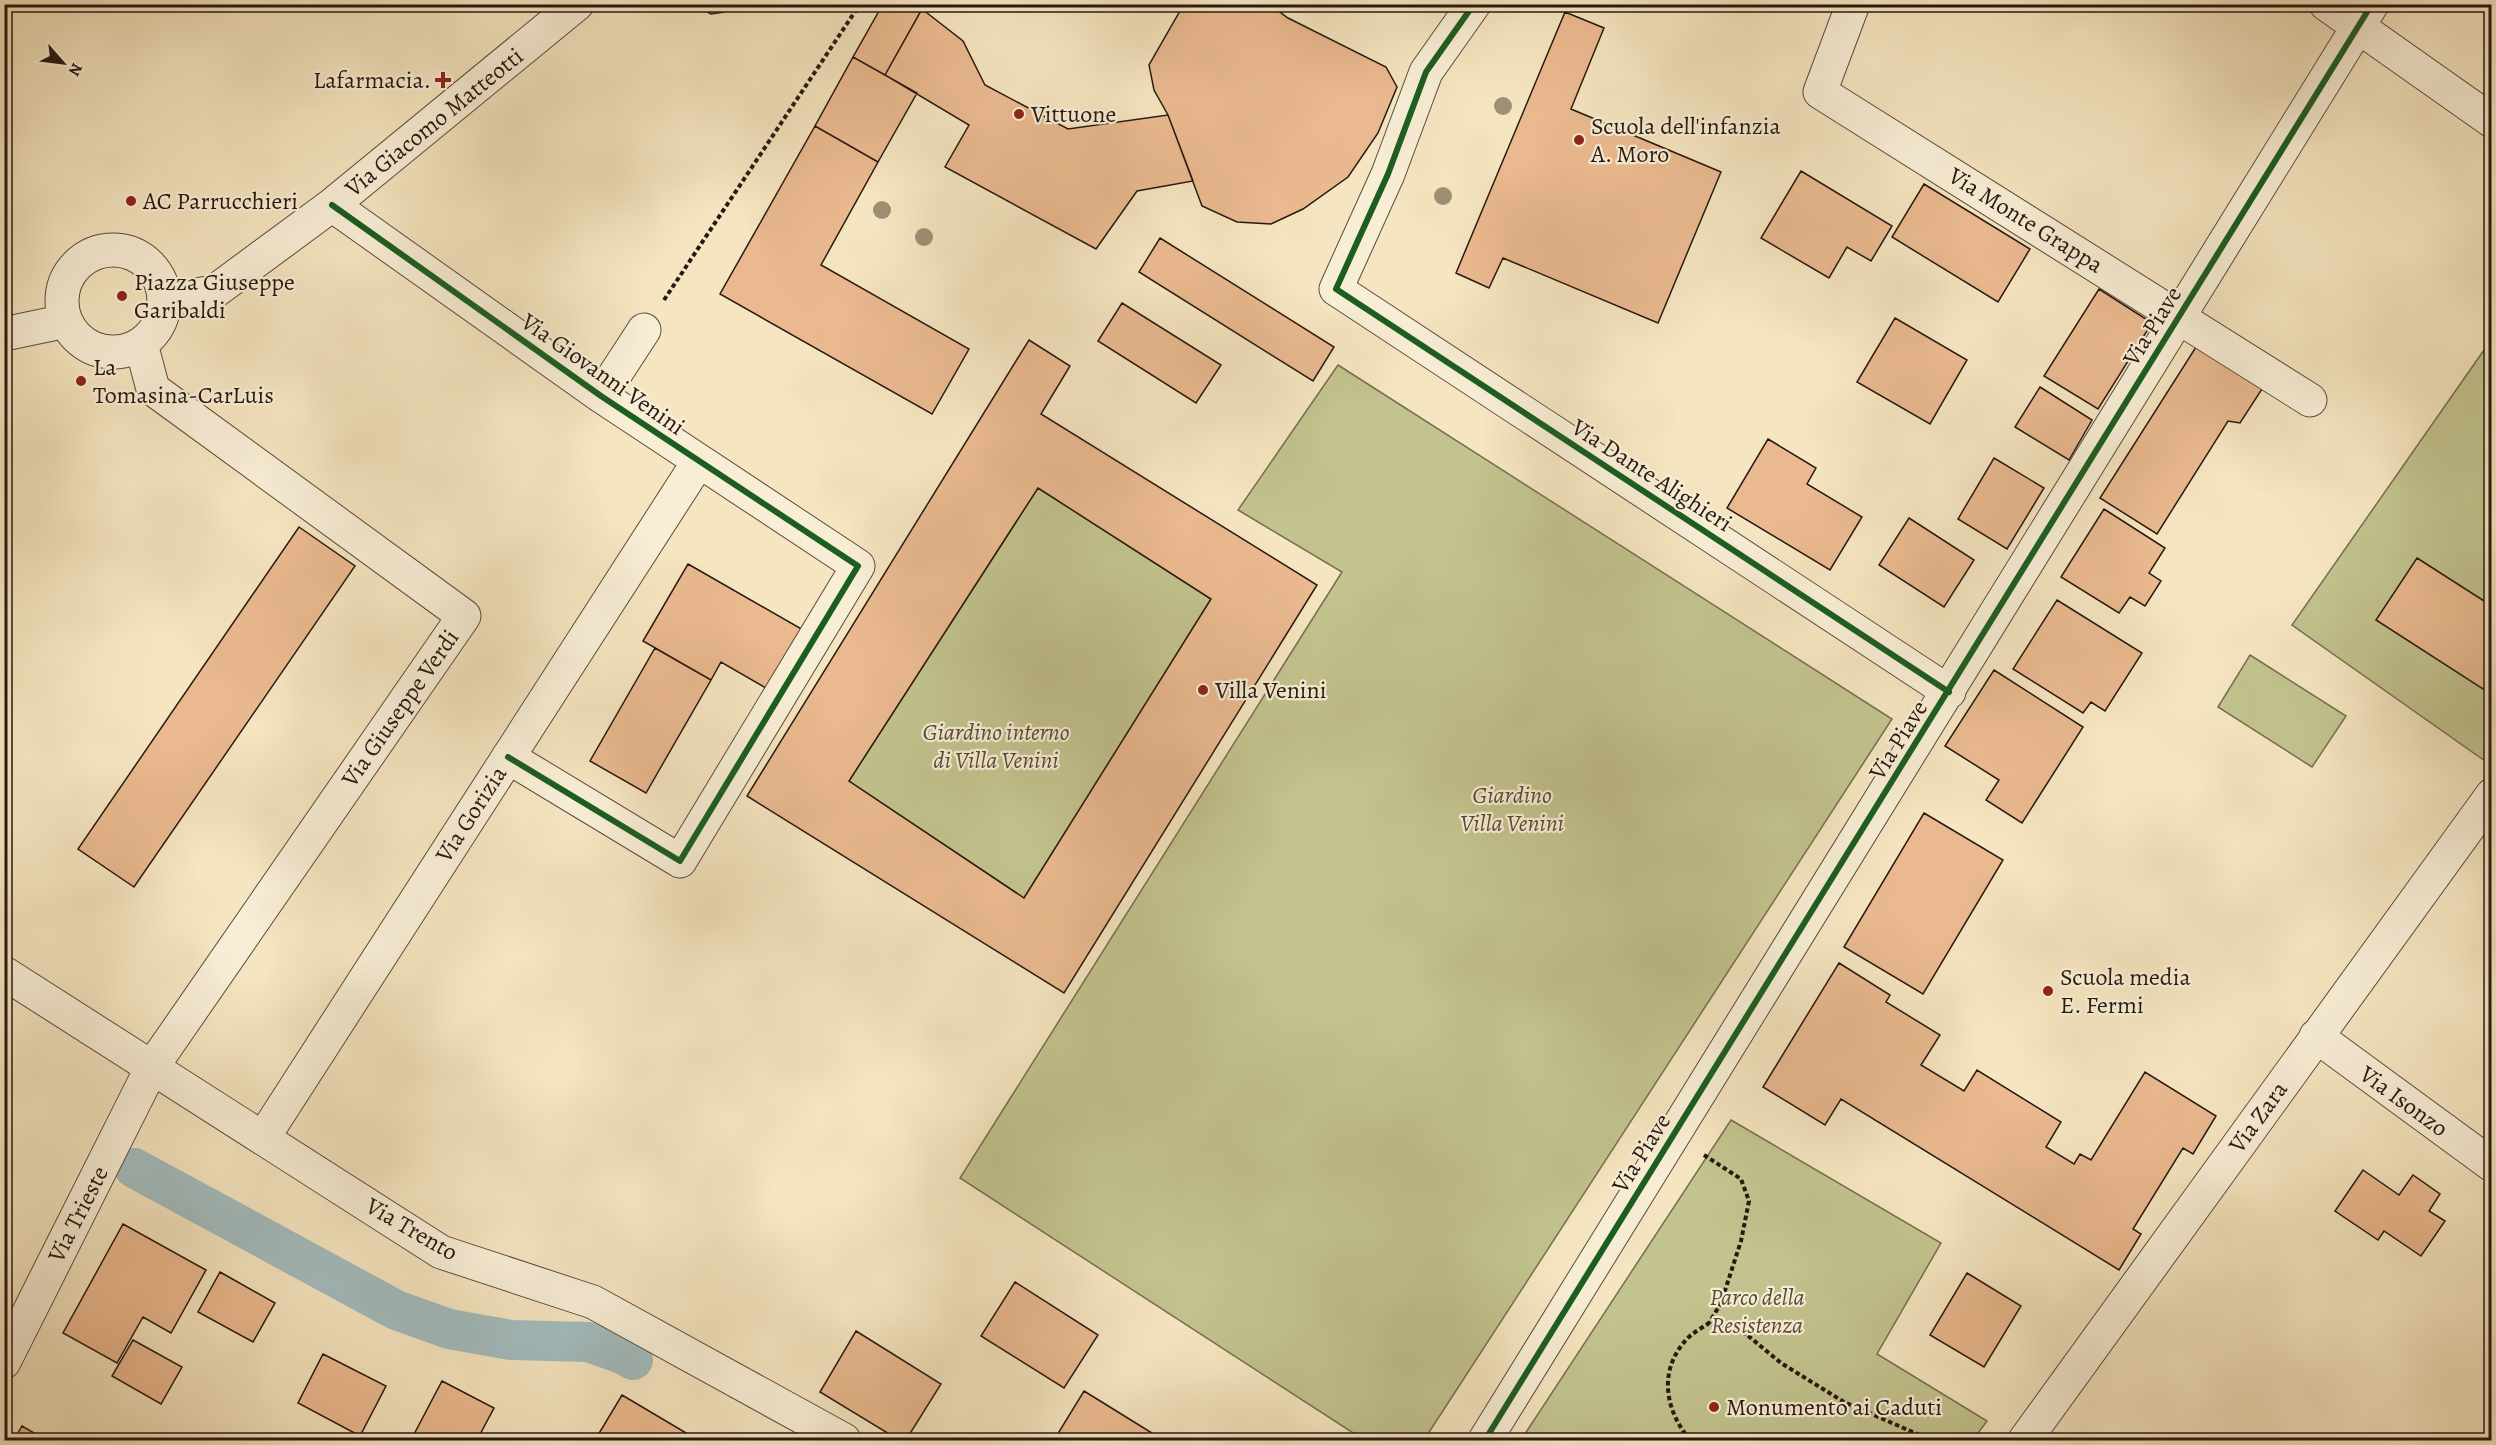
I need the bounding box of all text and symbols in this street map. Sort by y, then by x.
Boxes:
north arrow [33,33,93,93]
street label: Via Giacomo Matteotti [337,40,530,205]
text: N [63,59,88,80]
place label: Lafarmacia. [313,64,431,96]
marker: Lafarmacia. [436,73,450,87]
place label: Vittuone [1030,98,1116,130]
marker: Vittuone [1012,107,1026,121]
place label: Scuola dell'infanzia A. Moro [1590,110,1781,170]
marker: Scuola dell'infanzia A. Moro [1572,133,1586,147]
street label: Via Monte Grappa [1942,159,2110,281]
place label: AC Parrucchieri [142,185,298,217]
marker: AC Parrucchieri [124,194,138,208]
place label: Piazza Giuseppe Garibaldi [134,266,295,326]
street label: Via Piave [2115,280,2189,373]
marker: Piazza Giuseppe Garibaldi [115,289,129,303]
street label: Via Giovanni Venini [514,305,691,442]
place label: La Tomasina-CarLuis [93,351,274,411]
marker: La Tomasina-CarLuis [74,374,88,388]
street label: Via Dante Alighieri [1565,411,1739,539]
street label: Via Giuseppe Verdi [333,623,466,794]
place label: Villa Venini [1214,674,1327,706]
marker: Villa Venini [1196,683,1210,697]
street label: Via Piave [1861,694,1935,787]
park label: Giardino interno di Villa Venini [923,716,1069,776]
street label: Via Gorizia [427,759,514,869]
park label: Giardino Villa Venini [1460,779,1564,839]
place label: Scuola media E. Fermi [2060,961,2192,1021]
marker: Scuola media E. Fermi [2041,984,2055,998]
street label: Via Isonzo [2352,1057,2455,1144]
street label: Via Zara [2221,1074,2295,1160]
street label: Via Piave [1604,1107,1678,1200]
street label: Via Trieste [40,1160,116,1268]
street label: Via Trento [359,1189,464,1268]
park label: Parco della Resistenza [1709,1281,1805,1341]
place label: Monumento ai Caduti [1726,1391,1942,1423]
marker: Monumento ai Caduti [1707,1400,1721,1414]

